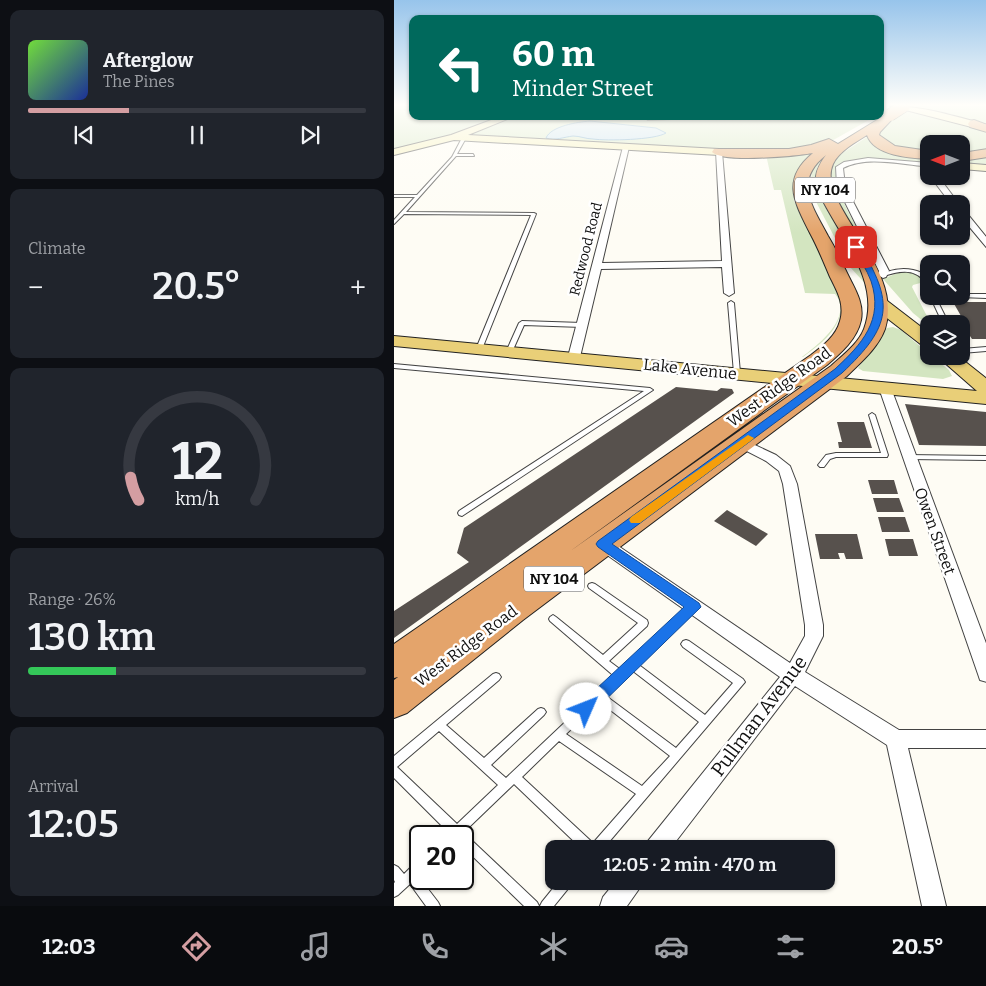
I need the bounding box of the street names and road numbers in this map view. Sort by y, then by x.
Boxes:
road number: NY 104 [795,178,855,202]
street label: Redwood Road [566,201,606,297]
street label: West Ridge Road [723,343,835,431]
street label: Lake Avenue [642,355,738,383]
street label: Owen Street [910,485,960,577]
road number: NY 104 [524,566,584,592]
street label: West Ridge Road [411,601,521,691]
street label: Pullman Avenue [706,651,812,781]

